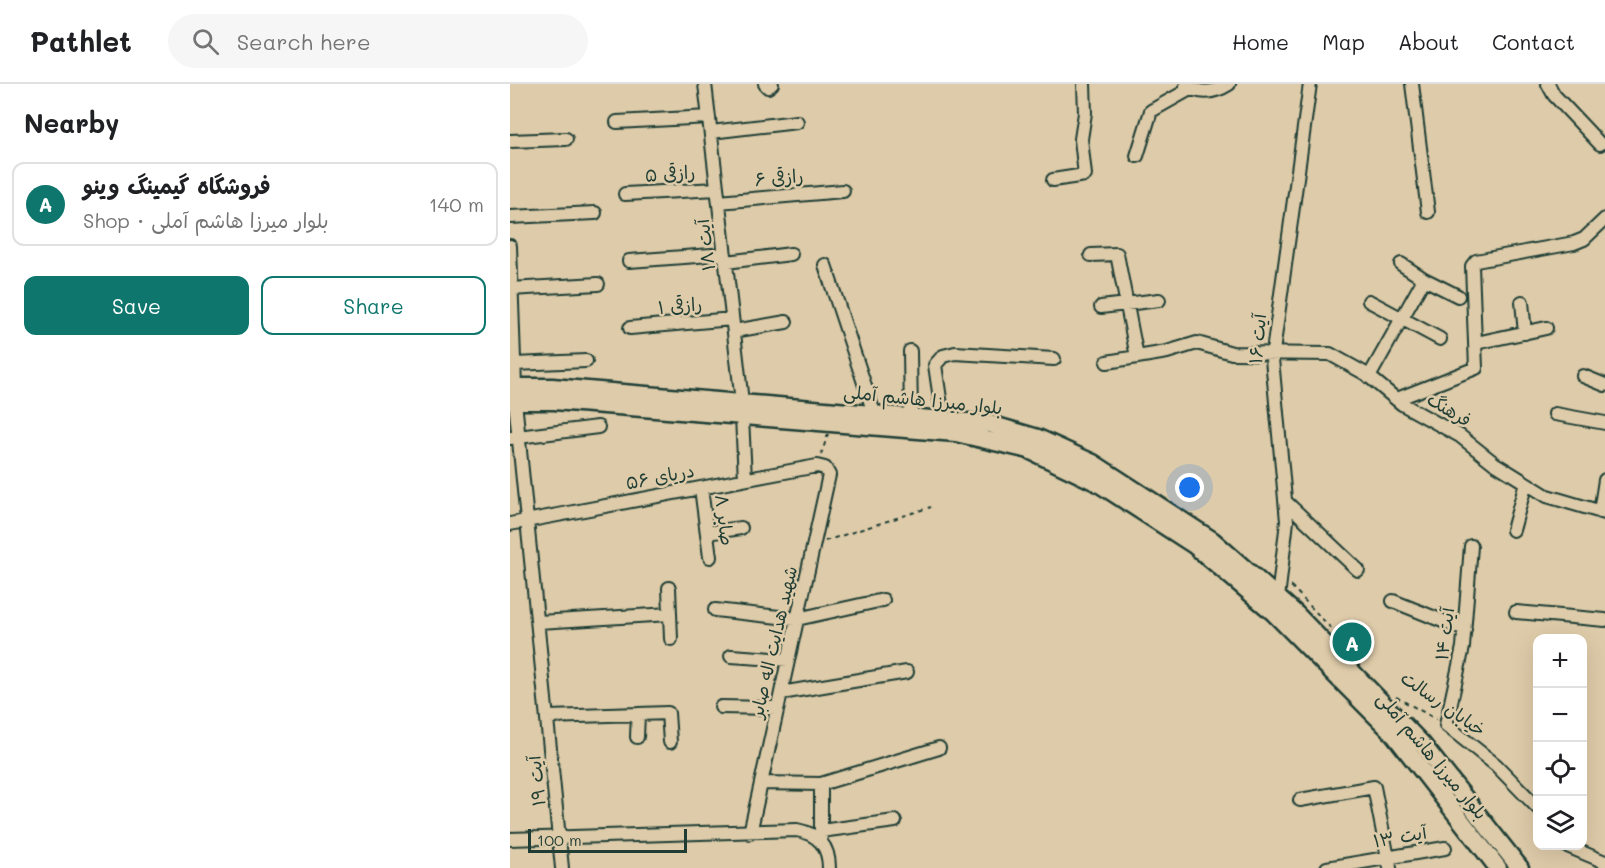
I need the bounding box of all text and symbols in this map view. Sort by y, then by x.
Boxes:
search box [168,14,588,68]
text: Pathlet [30,23,132,59]
icon: search [189,25,222,58]
text: Search here [237,27,371,56]
text: Home [1232,28,1289,55]
text: Map [1322,28,1365,55]
text: About [1398,28,1459,55]
text: Contact [1492,28,1575,55]
text: Nearby [24,106,119,140]
street label: رازقی ۵ [644,159,696,187]
street label: رازقی ۶ [754,163,804,191]
text: فروشگاه گیمینگ وینو [83,171,271,200]
text: A [39,191,52,217]
text: 140 m [429,191,484,217]
text: Shop · بلوار میرزا هاشم آملی [83,207,329,233]
street label: آیت ۱۸ [690,216,720,272]
button: Save [24,276,249,335]
button: Share [261,276,486,335]
street label: رازقی ۱ [657,291,703,319]
street label: آیت ۱۶ [1243,311,1271,365]
street label: بلوار میرزا هاشم آملی [842,379,1004,422]
street label: فرهنگ [1423,387,1476,432]
street label: دریای ۵۶ [623,458,696,494]
your location [1175,473,1204,502]
street label: صابر ۸ [710,493,740,547]
street label: شهید هدایت اله صابر [743,563,802,722]
street label: آيت ۱۴ [1429,605,1459,662]
pin: A [1332,620,1372,664]
map controls [1533,634,1587,850]
button: + [1533,634,1587,688]
street label: خیابان رسالت [1396,665,1491,741]
street label: بلوار میرزا هاشم آملی [1370,687,1493,826]
button: − [1533,688,1587,742]
button: locate [1533,742,1587,796]
street label: آیت ۱۹ [521,753,551,808]
button: layers [1533,796,1587,850]
street label: آیت ۱۳ [1371,819,1430,853]
scale bar [528,826,687,854]
text: 100 m [537,829,582,850]

